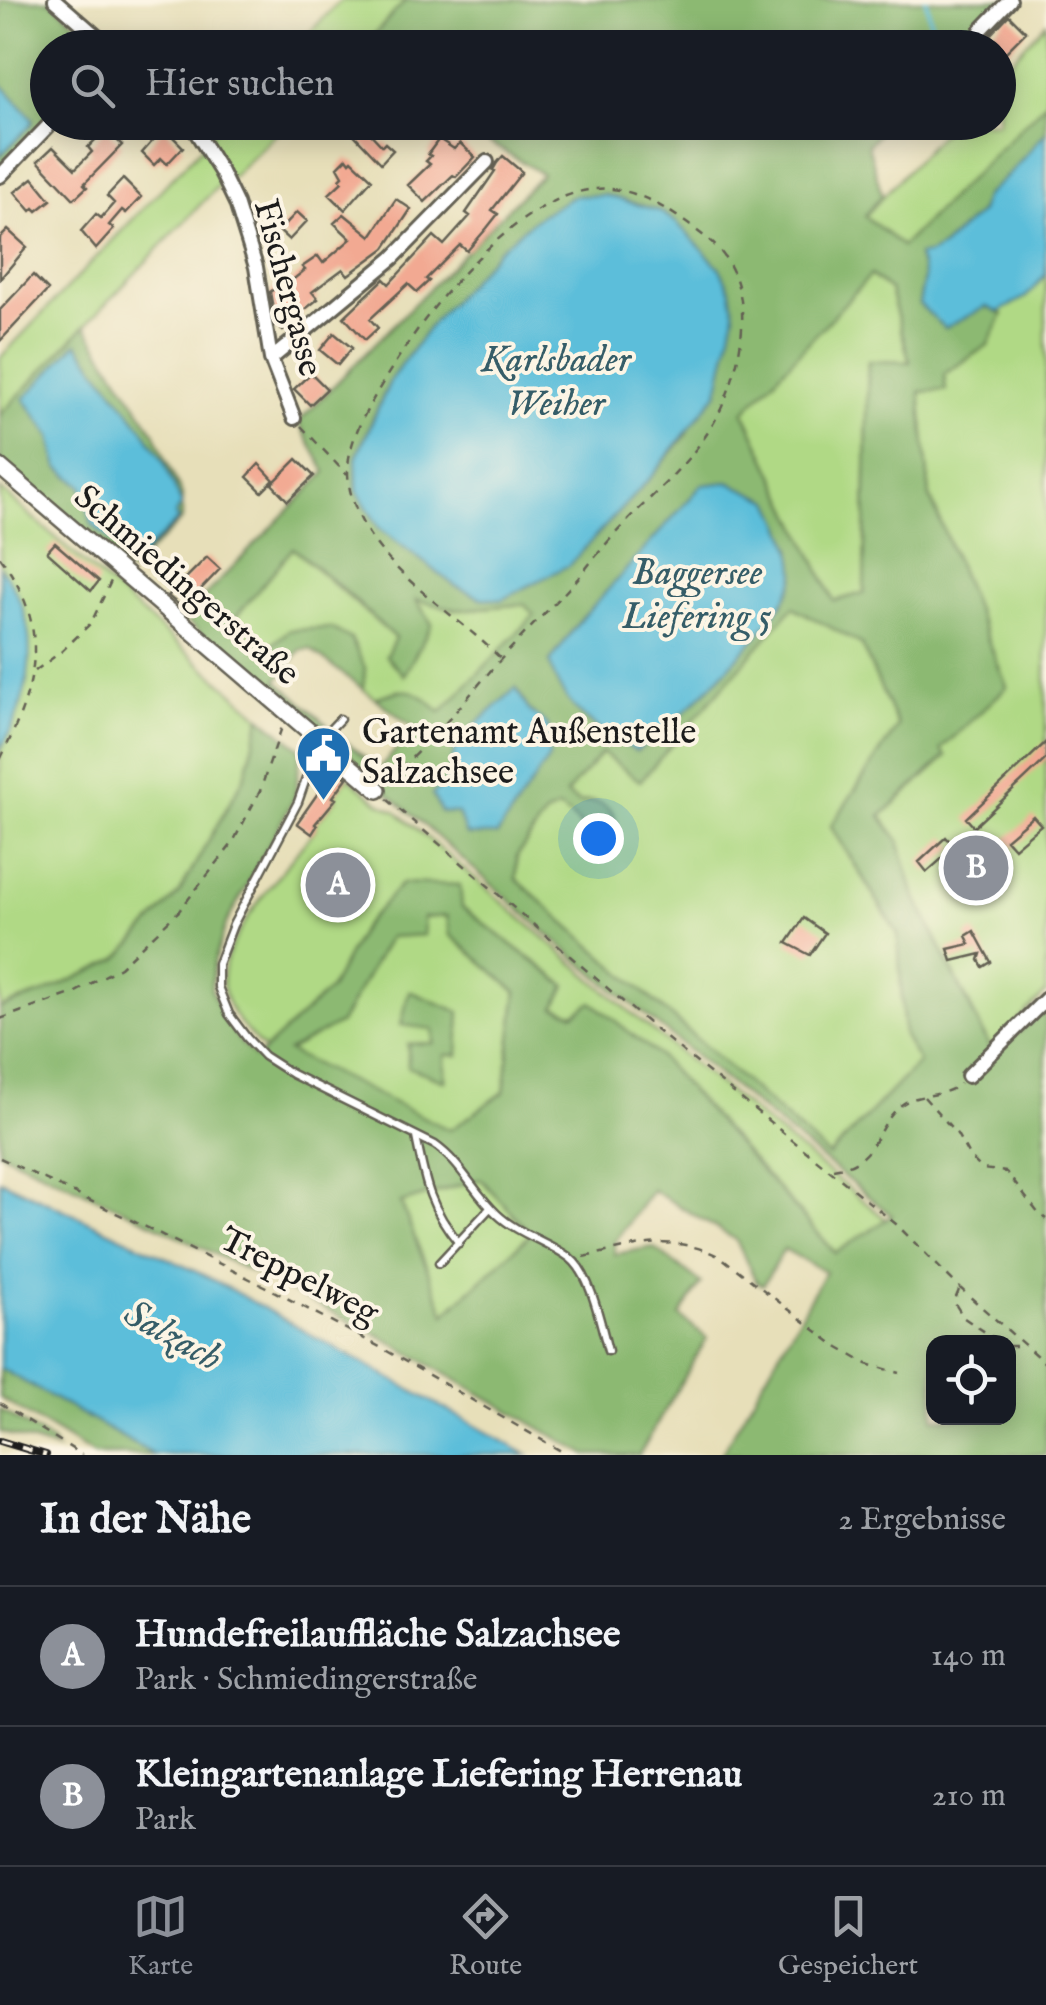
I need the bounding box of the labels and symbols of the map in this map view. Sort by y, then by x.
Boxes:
street label: Fischergasse [242,195,332,381]
water label: Karlsbader Weiher [479,337,633,429]
street label: Schmiedingerstraße [64,476,308,696]
water label: Baggersee Liefering 5 [621,550,772,642]
place label: Gartenamt Außenstelle Salzachsee [362,711,696,796]
public building icon: Gartenamt Außenstelle Salzachsee [293,723,353,802]
your location [573,813,624,864]
pin: B [944,830,1008,906]
pin: A [306,848,370,922]
street label: Treppelweg [212,1218,387,1337]
water label: Salzach [115,1291,229,1383]

